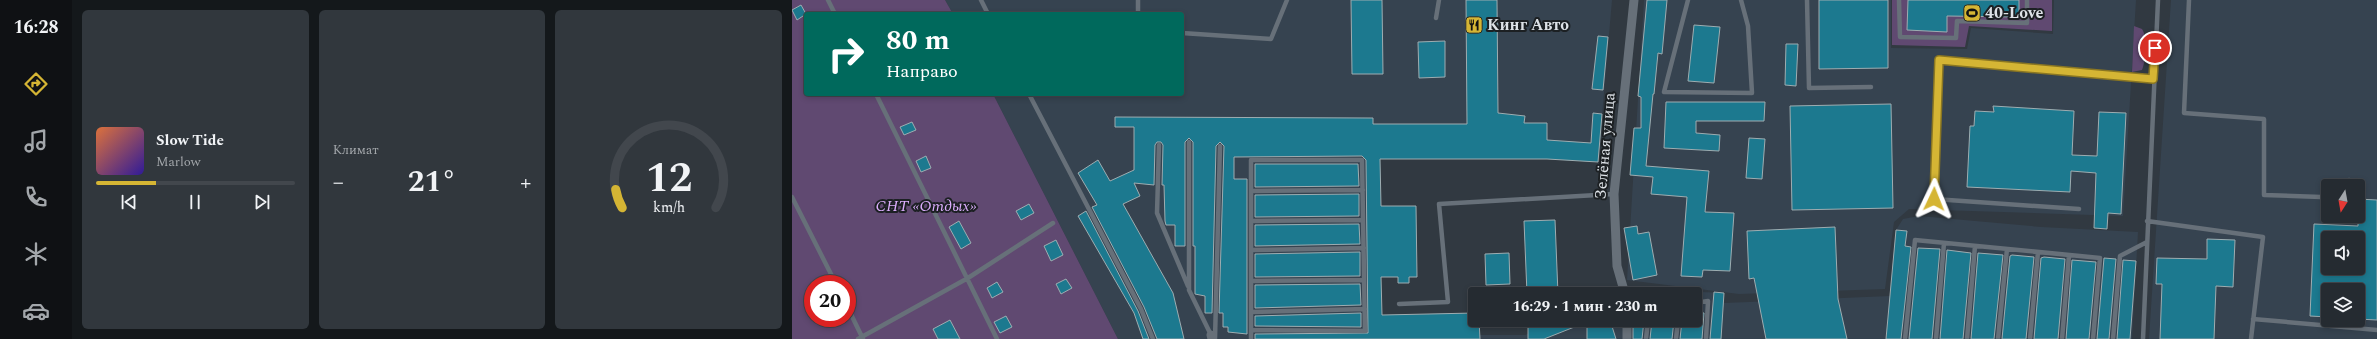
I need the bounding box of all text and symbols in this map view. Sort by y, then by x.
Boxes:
place label: 40-Love [1985,1,2044,25]
sports icon: 40-Love [1962,3,1982,23]
place label: Кинг Авто [1487,13,1569,37]
text: 16:28 [13,14,59,41]
restaurant icon: Кинг Авто [1464,15,1484,35]
text: 80 m [886,19,950,62]
icon: right [820,28,872,80]
pin [2138,31,2172,65]
icon: arrive [2144,37,2166,59]
text: Направо [886,58,958,85]
icon: directions [22,70,50,98]
street label: Зелёная улица [1588,91,1622,201]
icon: music [22,127,50,155]
text: Slow Tide [156,129,224,152]
text: Климат [333,140,379,160]
text: 12 [645,146,692,209]
text: Marlow [156,152,201,172]
text: 21° [408,159,456,205]
text: − [333,166,344,199]
text: + [520,166,531,199]
position arrow [1913,178,1955,220]
north arrow [2321,179,2365,223]
map controls [2321,179,2365,327]
icon: phone [22,183,50,211]
icon: previous [118,191,140,213]
icon: pause [184,191,206,213]
icon: next [251,191,273,213]
park label: СНТ «Отдых» [876,194,977,218]
text: km/h [653,196,685,218]
button: sound [2321,231,2365,275]
icon: climate [22,240,50,268]
speed limit sign: 20 [804,275,856,327]
button: layers [2321,283,2365,327]
text: 16:29 · 1 мин · 230 m [1513,295,1657,318]
icon: car [22,297,50,325]

